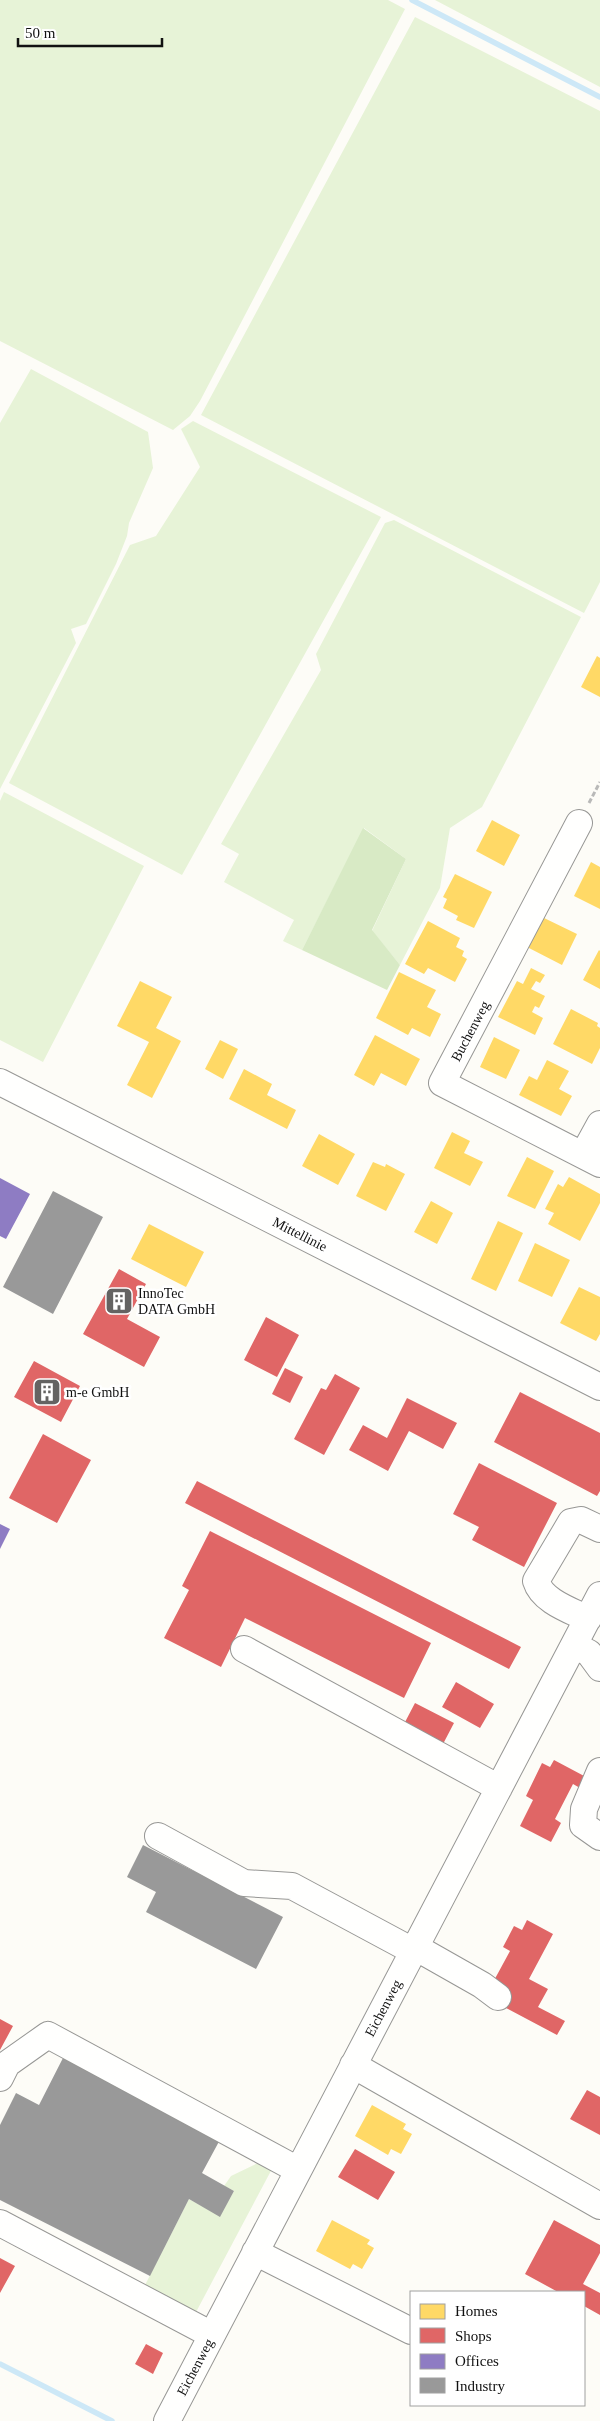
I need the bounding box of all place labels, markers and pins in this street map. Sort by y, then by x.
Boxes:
building icon: InnoTec DATA GmbH [104,1286,134,1316]
place label: InnoTec DATA GmbH [138,1286,215,1317]
building icon: m-e GmbH [32,1377,62,1407]
place label: m-e GmbH [66,1385,129,1400]

